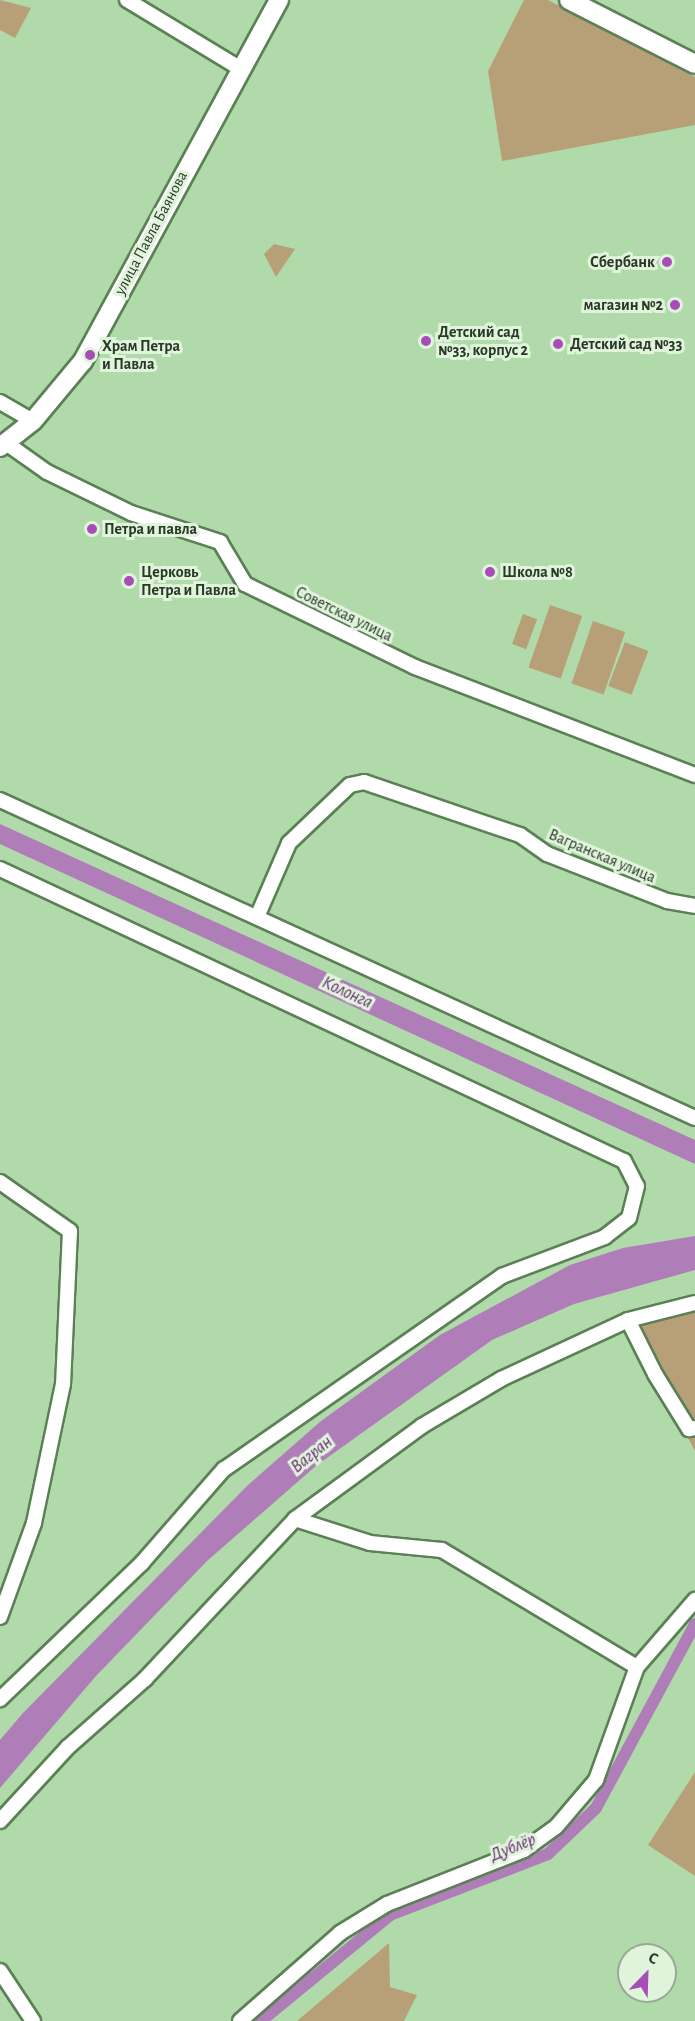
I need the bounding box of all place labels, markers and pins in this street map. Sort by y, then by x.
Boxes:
place label: Сбербанк [590,252,655,272]
marker: Сбербанк [660,255,674,269]
place label: магазин №2 [583,295,663,315]
marker: магазин №2 [668,298,682,312]
place label: Детский сад №33, корпус 2 [438,322,528,360]
marker: Детский сад №33, корпус 2 [419,334,433,348]
place label: Детский сад №33 [570,334,682,354]
place label: Храм Петра и Павла [102,336,180,374]
marker: Детский сад №33 [551,337,565,351]
marker: Храм Петра и Павла [83,348,97,362]
place label: Петра и павла [104,519,197,539]
marker: Петра и павла [85,522,99,536]
place label: Церковь Петра и Павла [141,562,236,600]
place label: Школа №8 [502,562,573,582]
marker: Школа №8 [483,565,497,579]
marker: Церковь Петра и Павла [122,574,136,588]

